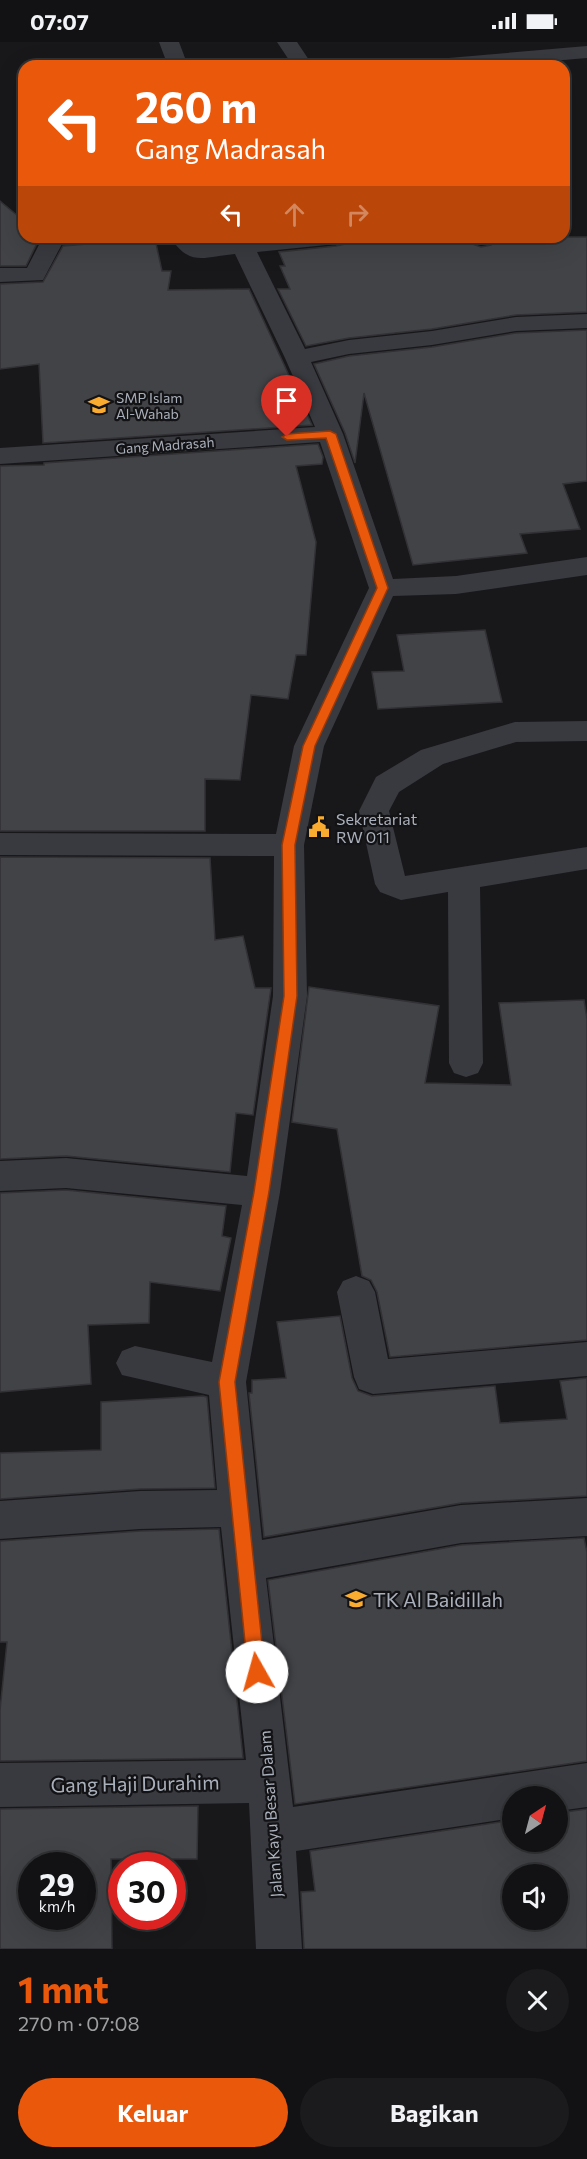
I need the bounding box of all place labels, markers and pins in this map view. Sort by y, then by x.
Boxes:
pin [261,375,312,437]
place label: SMP Islam Al-Wahab [116,389,182,422]
school or university icon: SMP Islam Al-Wahab [87,393,111,417]
place label: Sekretariat RW 011 [336,809,418,846]
public building icon: Sekretariat RW 011 [307,815,331,839]
school or university icon: TK Al Baidillah [344,1587,368,1611]
place label: TK Al Baidillah [373,1587,503,1611]

